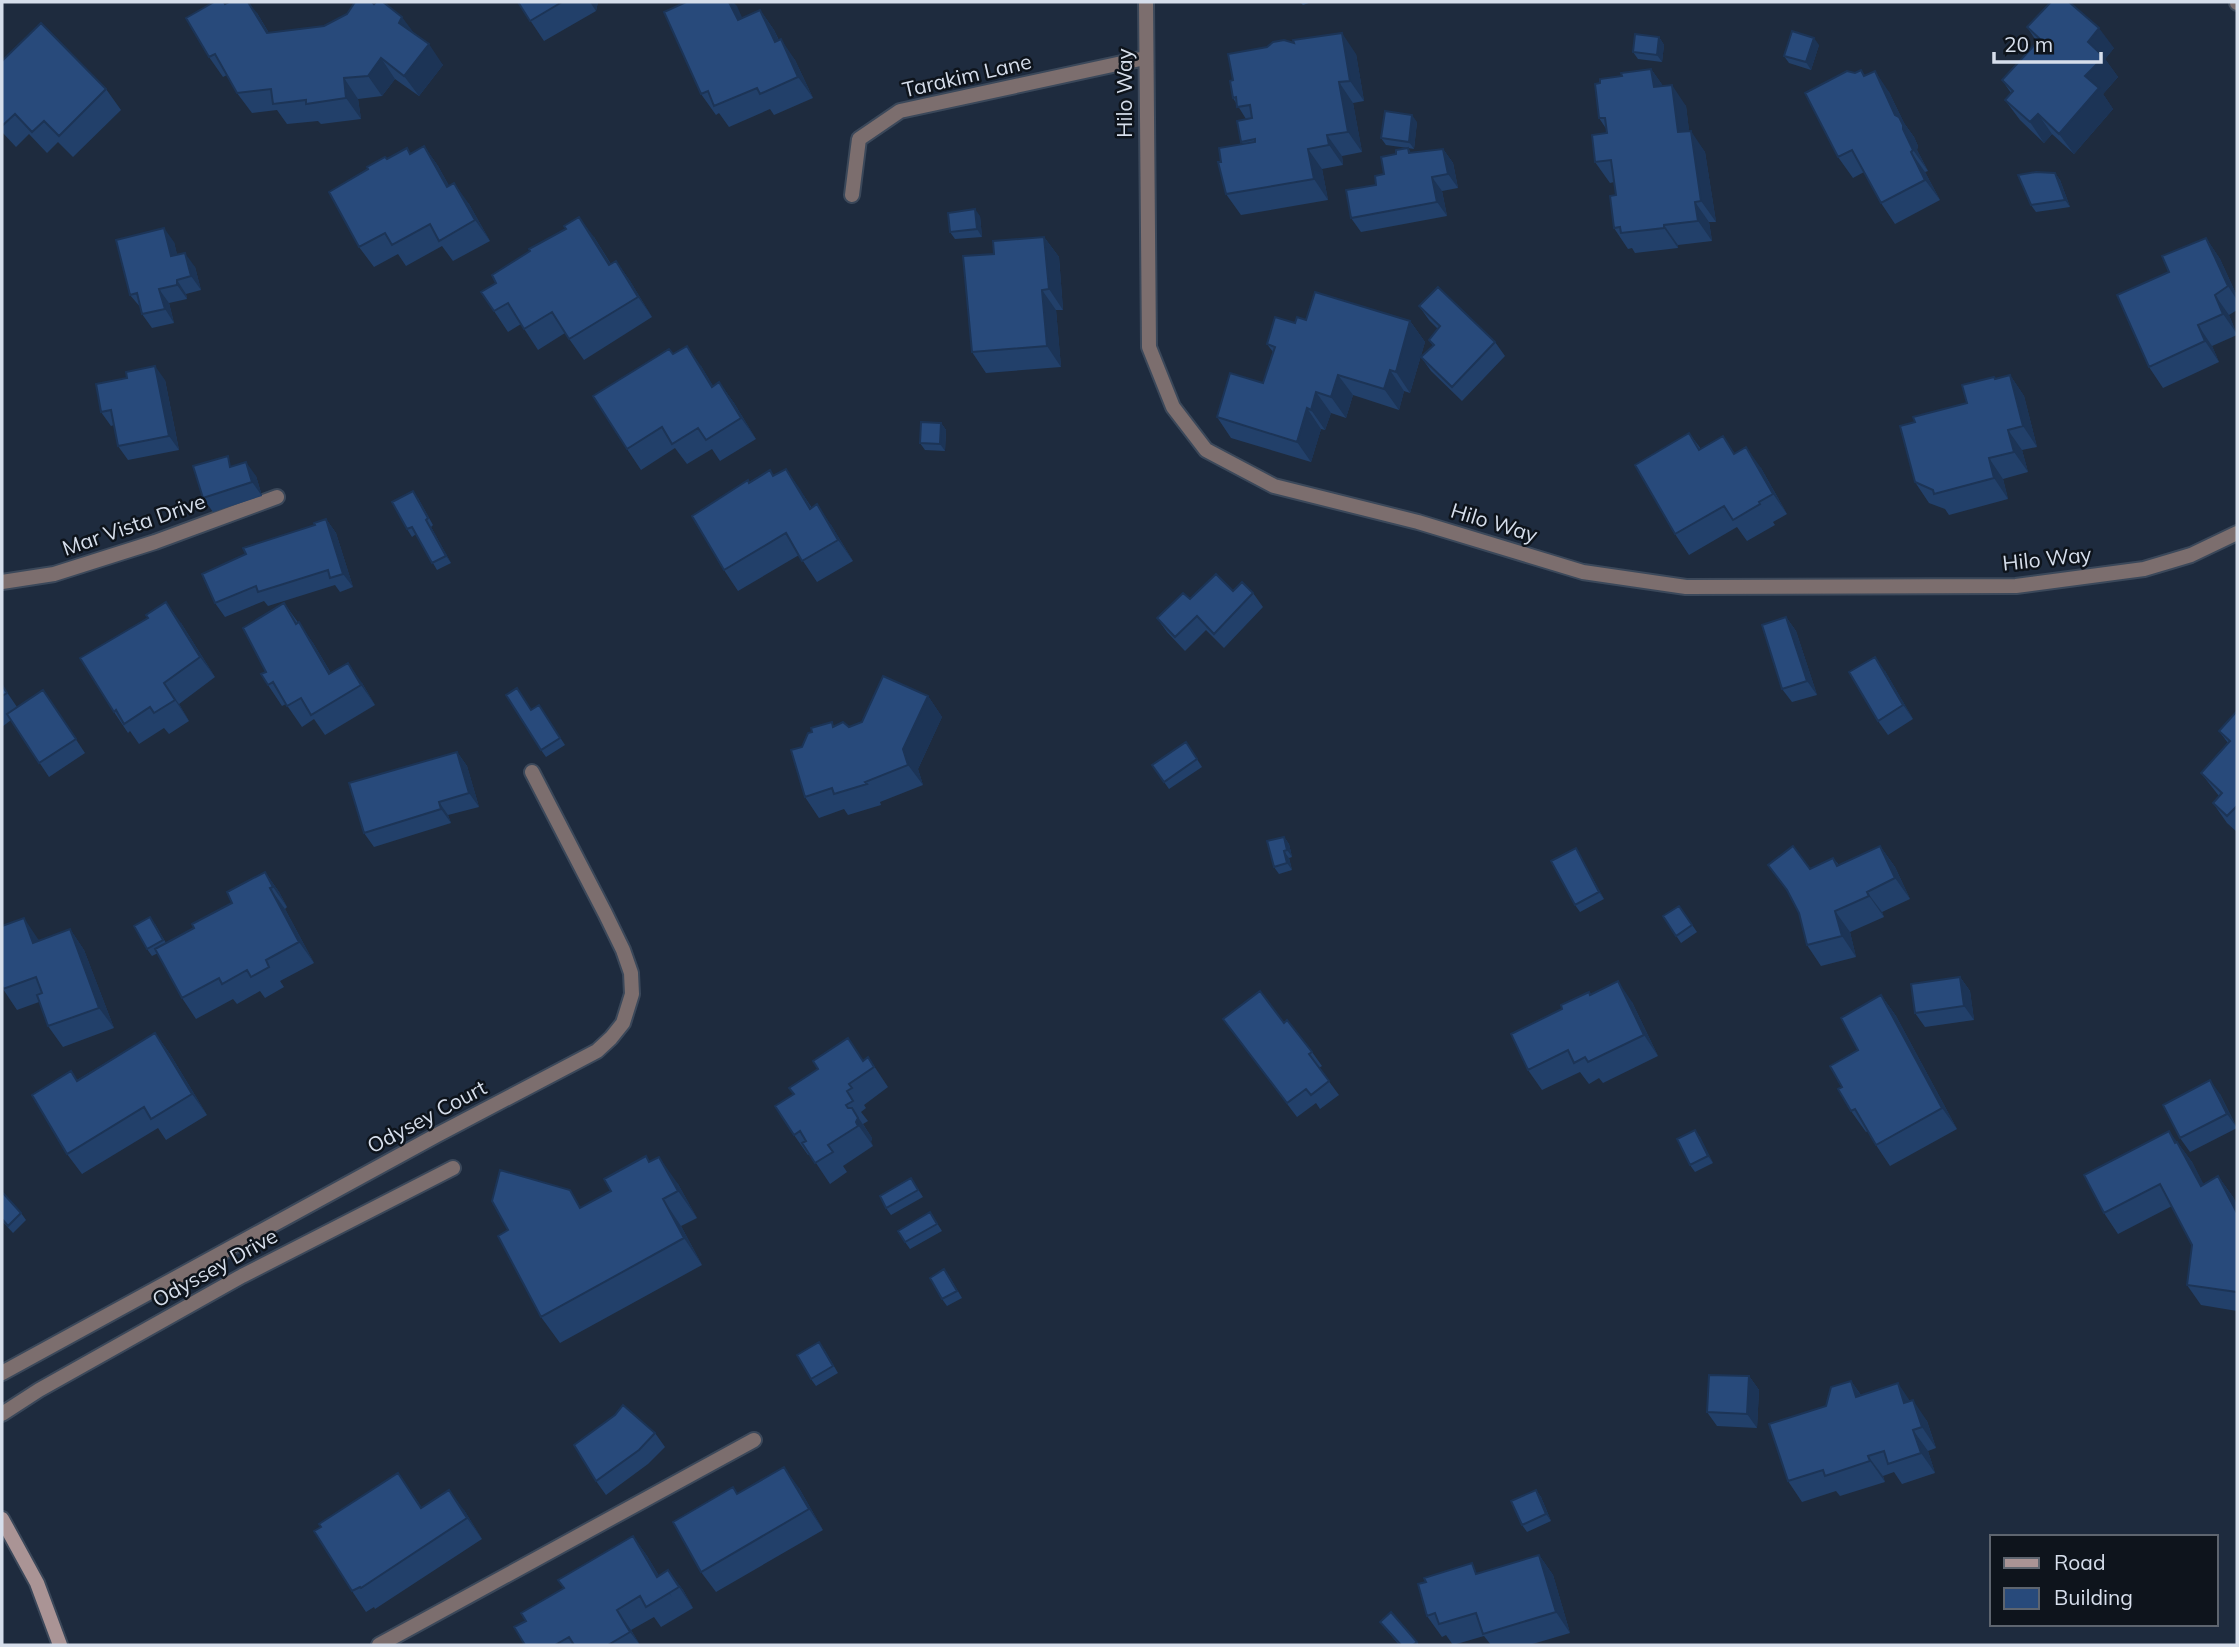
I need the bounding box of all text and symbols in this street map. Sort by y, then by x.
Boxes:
scale bar [1994,21,2101,65]
text: 20 m [2004,31,2053,57]
street label: Tarakim Lane [900,48,1034,102]
street label: Hilo Way [1111,48,1137,138]
street label: Mar Vista Drive [59,487,209,561]
street label: Hilo Way [1448,497,1541,548]
street label: Hilo Way [2001,540,2093,576]
street label: Odysey Court [362,1074,491,1158]
street label: Odyssey Drive [147,1222,282,1312]
legend [1990,1535,2218,1626]
text: Road [2054,1549,2105,1575]
text: Building [2054,1584,2133,1610]

